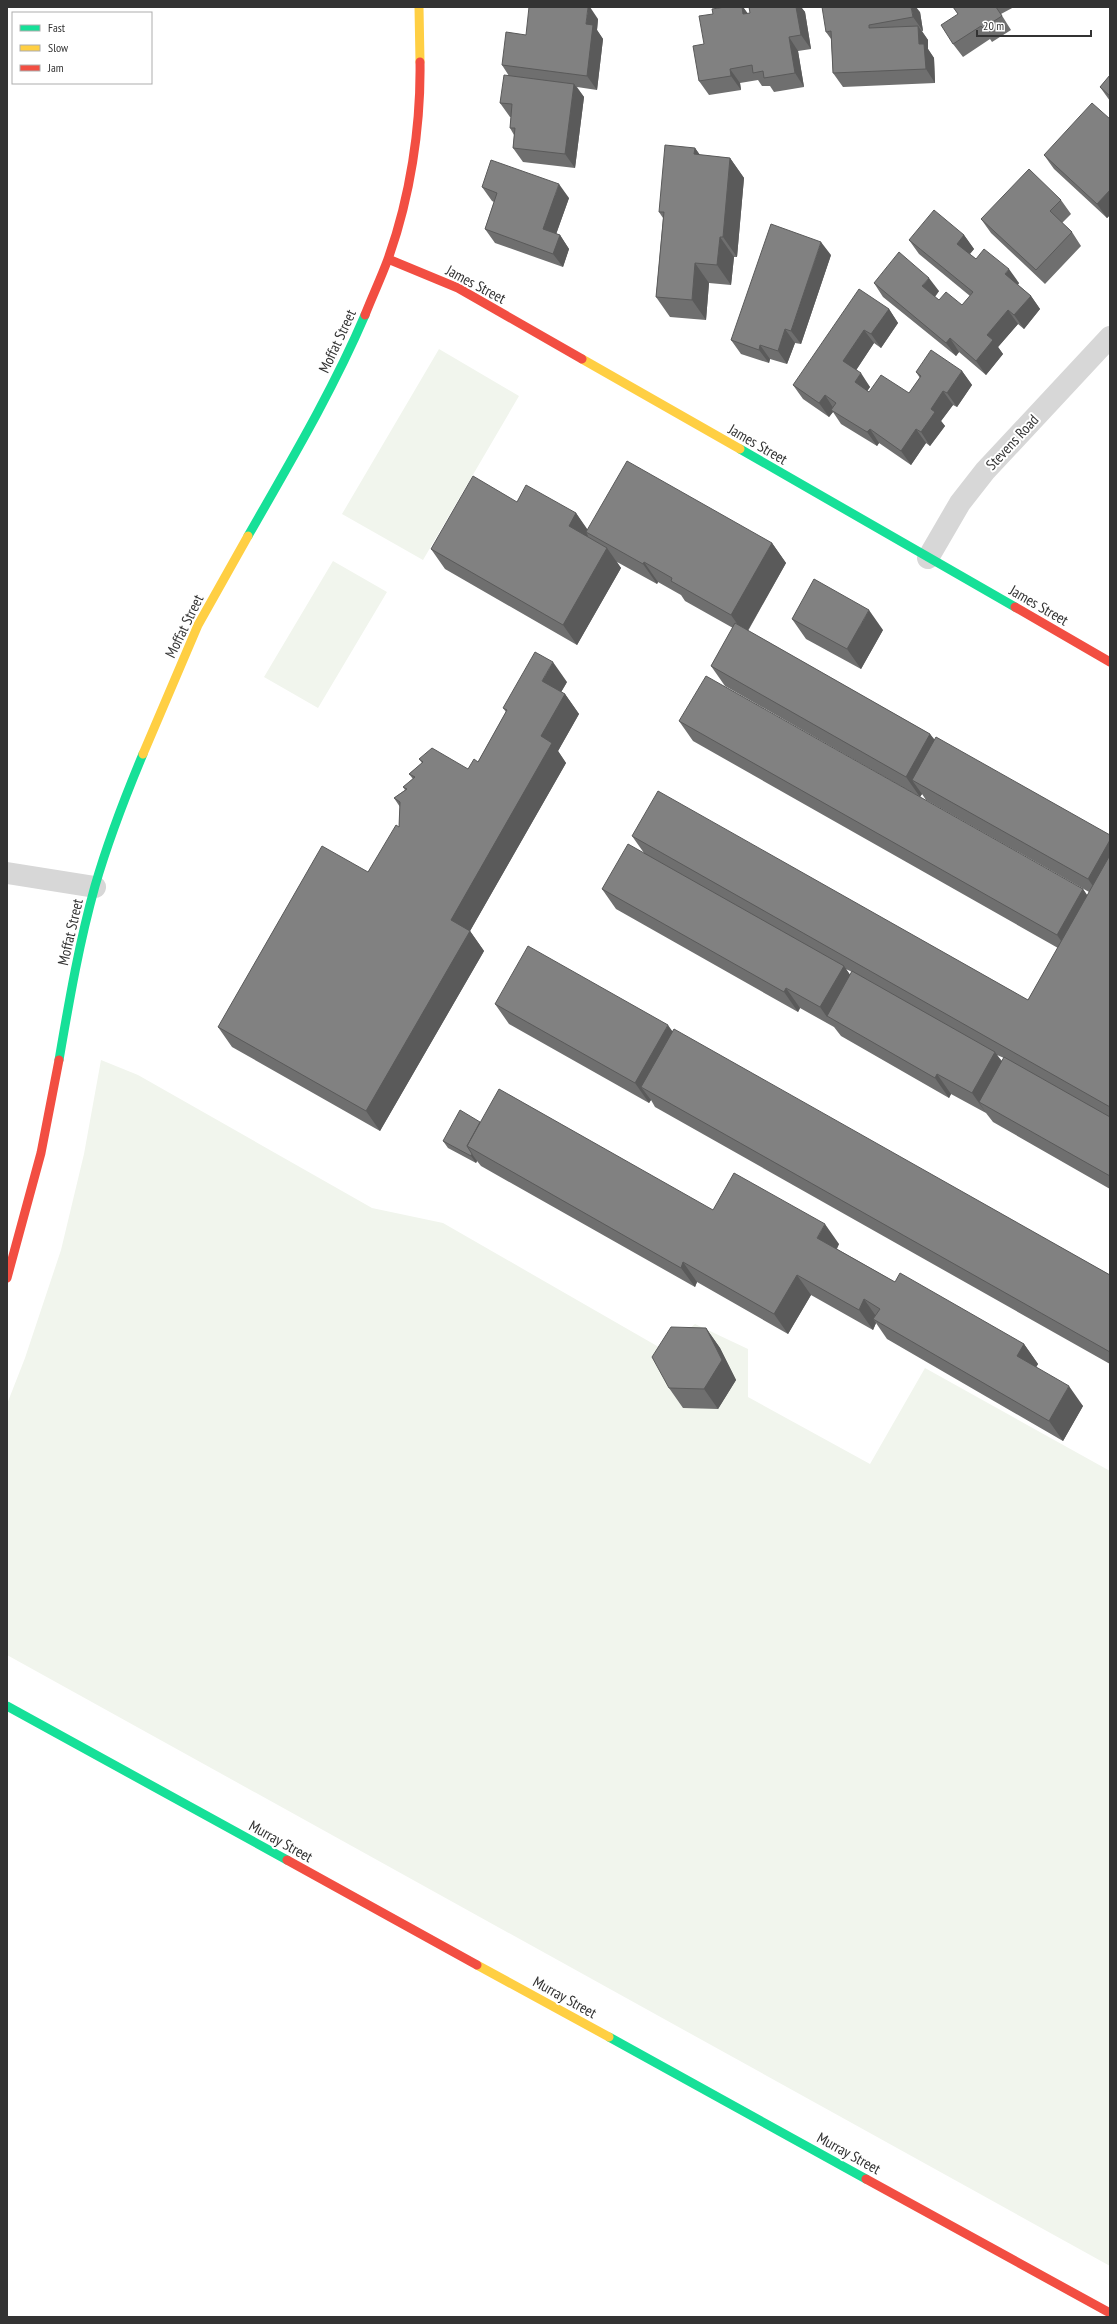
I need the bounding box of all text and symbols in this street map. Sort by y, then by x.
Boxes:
legend [12,12,152,84]
scale bar [977,12,1091,38]
text: 20 m [983,18,1004,33]
text: Fast [48,20,66,35]
text: Slow [48,40,69,55]
text: Jam [47,60,64,75]
street label: James Street [442,260,509,308]
street label: Moffat Street [314,306,360,376]
street label: Stevens Road [982,410,1042,474]
street label: James Street [724,419,791,468]
street label: James Street [1005,580,1072,629]
street label: Moffat Street [161,591,207,661]
street label: Moffat Street [53,897,87,967]
street label: Murray Street [246,1816,316,1866]
street label: Murray Street [530,1972,600,2022]
street label: Murray Street [814,2128,884,2178]

